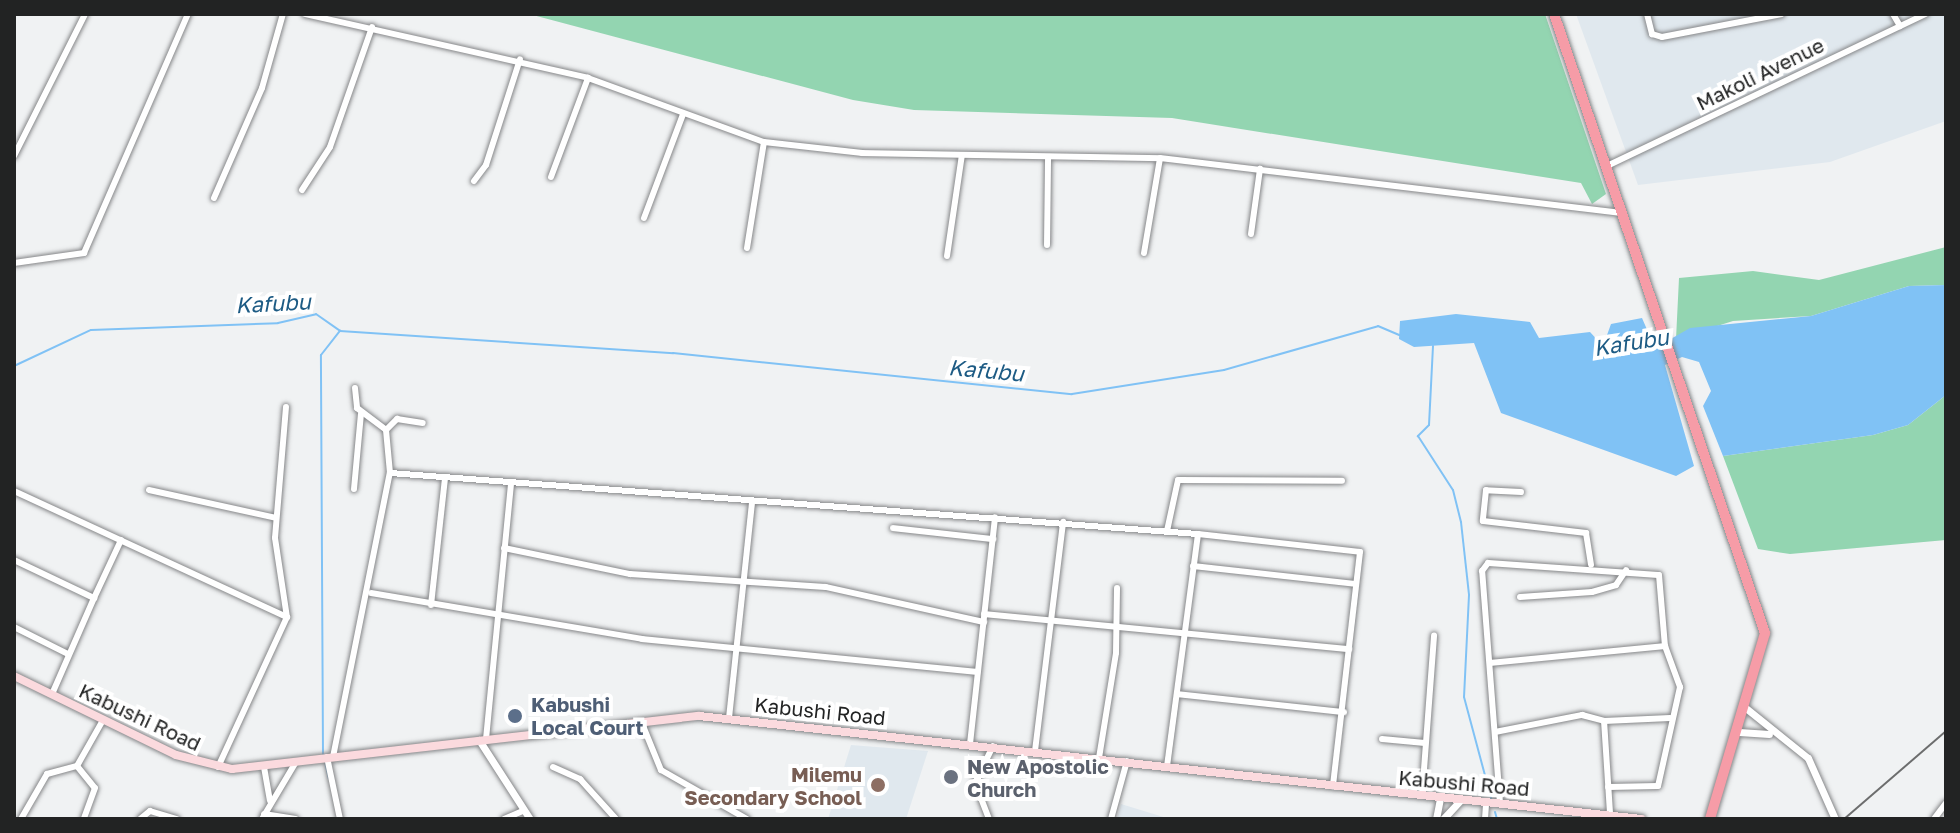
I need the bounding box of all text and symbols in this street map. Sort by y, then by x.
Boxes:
street label: Makoli Avenue [1692,33,1828,115]
water label: Kafubu [235,288,311,318]
water label: Kafubu [1592,323,1670,361]
water label: Kafubu [947,354,1025,386]
street label: Kabushi Road [75,678,205,756]
place label: Kabushi Local Court [531,692,644,739]
street label: Kabushi Road [753,692,887,730]
marker: Kabushi Local Court [506,707,524,725]
place label: New Apostolic Church [967,754,1109,801]
place label: Milemu Secondary School [684,762,862,809]
street label: Kabushi Road [1397,765,1531,801]
marker: New Apostolic Church [942,768,960,786]
marker: Milemu Secondary School [869,776,887,794]

